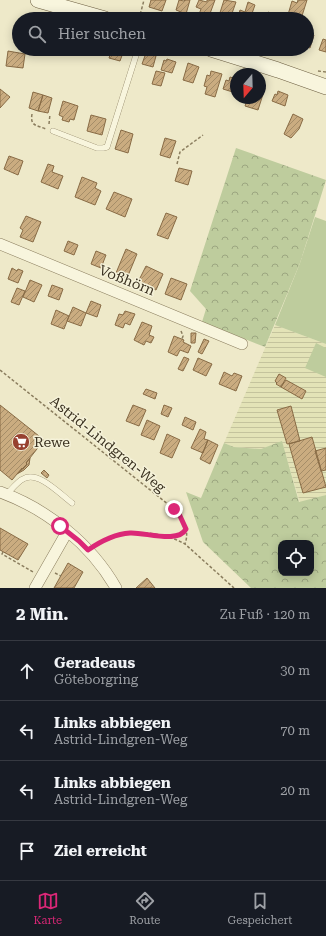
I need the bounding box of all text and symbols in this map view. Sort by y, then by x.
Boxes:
search box [12,12,314,56]
icon: search [26,23,48,45]
text: Hier suchen [58,25,146,43]
north arrow [230,68,266,104]
street label: Voßhörn [97,262,157,298]
street label: Astrid-Lindgren-Weg [47,393,169,495]
supermarket icon: Rewe [11,432,31,452]
place label: Rewe [34,434,70,450]
route end [165,500,183,518]
route start [51,517,69,535]
map controls [278,540,314,576]
button: locate [278,540,314,576]
text: 2 Min. [16,604,69,624]
text: Zu Fuß · 120 m [220,607,310,622]
text: Geradeaus [54,654,135,672]
icon: ahead [16,660,38,682]
text: 30 m [280,663,310,678]
text: Göteborgring [54,672,138,687]
text: Links abbiegen [54,714,171,732]
icon: left [16,720,38,742]
text: 70 m [280,723,310,738]
text: Astrid-Lindgren-Weg [54,732,187,747]
text: Links abbiegen [54,774,171,792]
icon: left [16,780,38,802]
text: 20 m [280,783,310,798]
text: Astrid-Lindgren-Weg [54,792,187,807]
icon: arrive [16,840,38,862]
text: Ziel erreicht [54,842,147,860]
tab: Karte [34,890,62,927]
tab: Route [129,890,160,927]
tab: Gespeichert [228,890,292,927]

